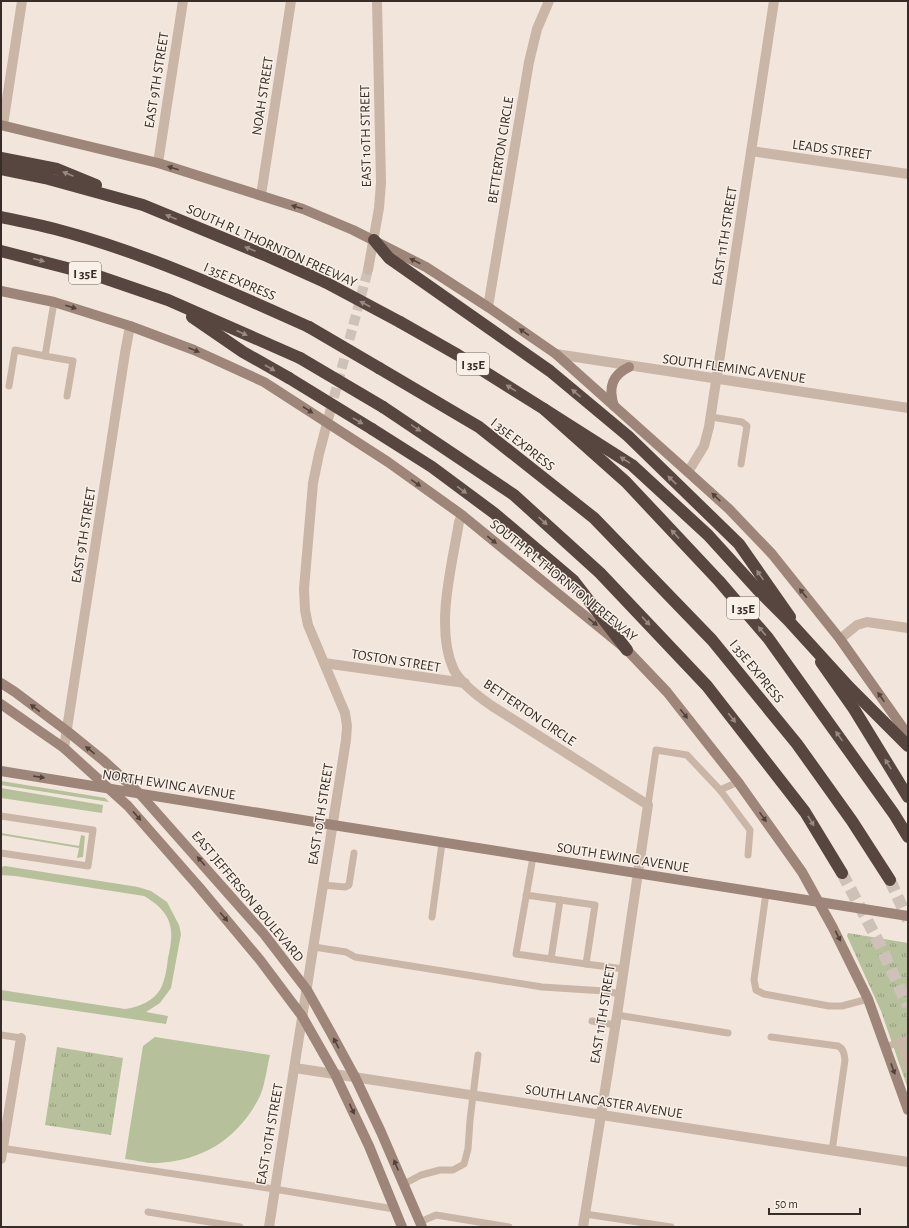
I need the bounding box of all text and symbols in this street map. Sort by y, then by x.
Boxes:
street label: EAST 9TH STREET [142,31,172,129]
street label: NOAH STREET [250,56,276,136]
street label: EAST 10TH STREET [358,84,374,187]
street label: BETTERTON CIRCLE [486,96,516,204]
street label: LEADS STREET [791,137,873,163]
one-way arrow [167,165,179,171]
one-way arrow [62,170,74,176]
street label: EAST 11TH STREET [710,185,740,287]
street label: SOUTH R L THORNTON FREEWAY [184,202,359,290]
one-way arrow [291,204,303,210]
one-way arrow [164,213,176,219]
one-way arrow [244,246,256,252]
one-way arrow [33,257,45,263]
one-way arrow [409,258,421,264]
street label: I 35E EXPRESS [202,260,278,303]
road number: I 35E [69,262,101,284]
one-way arrow [359,300,371,307]
one-way arrow [65,304,77,310]
one-way arrow [519,328,529,336]
one-way arrow [236,330,248,336]
one-way arrow [188,347,199,353]
street label: SOUTH FLEMING AVENUE [662,352,806,386]
road number: I 35E [457,353,489,375]
one-way arrow [265,364,276,371]
one-way arrow [506,384,516,392]
one-way arrow [570,388,581,397]
one-way arrow [302,407,314,414]
street label: I 35E EXPRESS [488,416,557,474]
one-way arrow [352,417,364,424]
one-way arrow [410,424,421,432]
one-way arrow [620,456,630,464]
one-way arrow [667,475,678,484]
one-way arrow [411,479,422,487]
street label: EAST 9TH STREET [69,486,99,584]
one-way arrow [457,486,468,494]
one-way arrow [711,493,720,502]
one-way arrow [538,516,548,525]
street label: SOUTH R L THORNTON FREEWAY [487,517,640,645]
one-way arrow [670,529,680,539]
one-way arrow [487,535,497,544]
one-way arrow [756,569,764,580]
one-way arrow [799,587,808,598]
road number: I 35E [727,597,759,619]
one-way arrow [641,616,650,626]
one-way arrow [587,618,598,626]
one-way arrow [758,626,767,635]
street label: I 35E EXPRESS [727,637,786,706]
street label: TOSTON STREET [350,647,442,675]
street label: BETTERTON CIRCLE [481,677,578,749]
one-way arrow [877,691,885,702]
one-way arrow [30,704,41,712]
one-way arrow [680,709,688,719]
one-way arrow [728,713,736,724]
one-way arrow [835,730,843,741]
one-way arrow [84,745,95,754]
one-way arrow [884,758,891,770]
street label: EAST 10TH STREET [306,762,336,866]
street label: NORTH EWING AVENUE [101,768,237,802]
one-way arrow [33,774,46,780]
one-way arrow [133,811,142,822]
one-way arrow [759,812,767,822]
one-way arrow [808,815,815,827]
street label: EAST JEFFERSON BOULEVARD [189,829,306,965]
street label: SOUTH EWING AVENUE [556,841,690,875]
one-way arrow [196,855,205,866]
one-way arrow [220,911,228,922]
one-way arrow [834,930,841,942]
street label: EAST 11TH STREET [588,963,618,1065]
one-way arrow [333,1037,340,1049]
one-way arrow [891,1063,897,1075]
street label: EAST 10TH STREET [254,1082,286,1186]
street label: SOUTH LANCASTER AVENUE [524,1083,684,1121]
one-way arrow [349,1104,355,1115]
one-way arrow [393,1160,399,1171]
scale bar [769,1190,860,1216]
text: 50 m [775,1198,798,1210]

